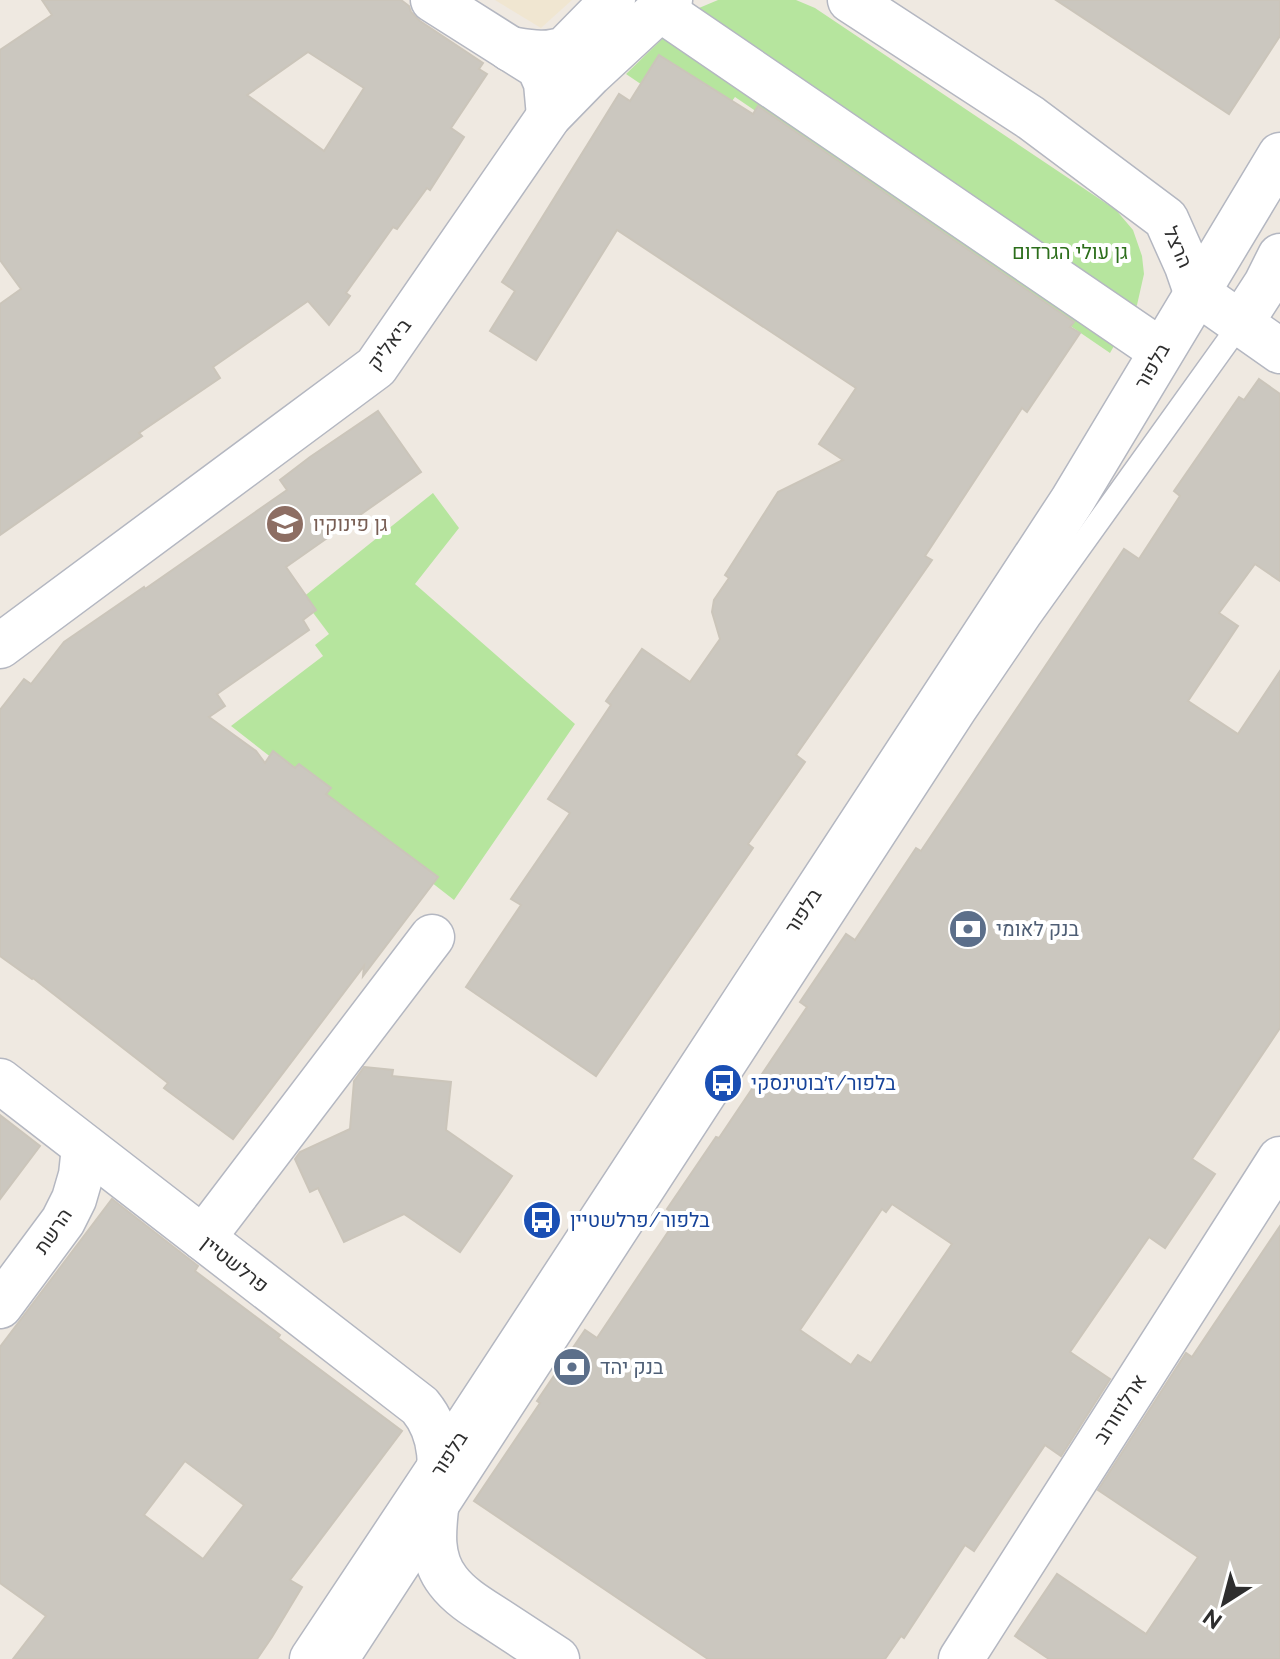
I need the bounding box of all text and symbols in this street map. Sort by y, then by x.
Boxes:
street label: הרצל [1158,223,1198,271]
park label: גן עולי הגרדום [1012,240,1128,264]
street label: ביאליק [362,313,416,374]
street label: בלפור [1129,338,1175,393]
school or university icon: גן פינוקיו [264,503,306,545]
place label: גן פינוקיו [313,512,388,536]
street label: בלפור [780,884,827,938]
bank icon: בנק לאומי [947,908,989,950]
place label: בנק לאומי [996,917,1080,941]
bus stop icon: בלפור/ז׳בוטינסקי [702,1062,744,1104]
place label: בלפור/ז׳בוטינסקי [751,1071,896,1095]
bus stop icon: בלפור/פרלשטיין [521,1199,563,1241]
street label: הרשת [29,1204,77,1258]
place label: בלפור/פרלשטיין [570,1208,710,1232]
street label: פרלשטיין [197,1230,273,1298]
bank icon: בנק יהד [551,1346,593,1388]
place label: בנק יהד [600,1355,664,1379]
street label: ארלוזורוב [1089,1370,1151,1448]
street label: בלפור [426,1427,473,1481]
north arrow [1184,1563,1264,1643]
text: N [1198,1604,1227,1635]

